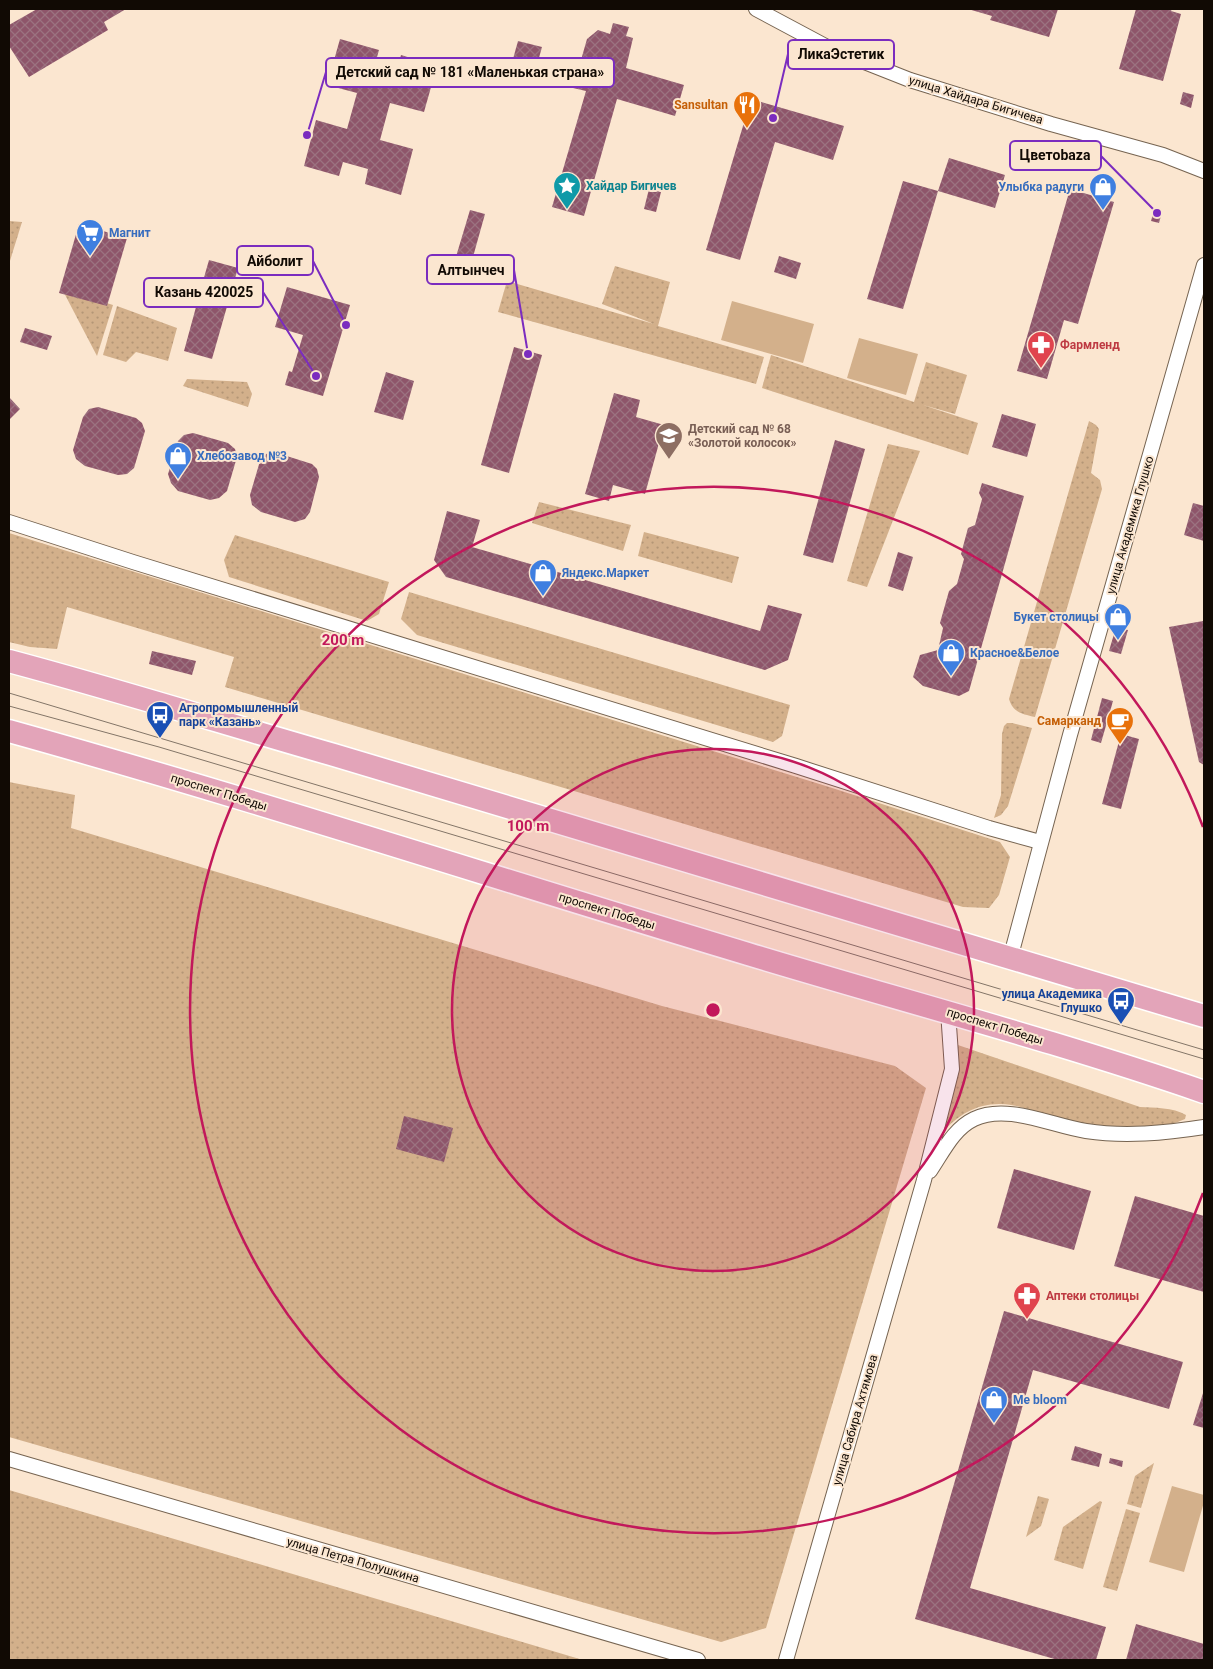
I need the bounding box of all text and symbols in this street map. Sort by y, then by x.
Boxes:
callout: ЛикаЭстетик [788,40,894,69]
text: ЛикаЭстетик [798,46,884,62]
callout: Детский сад № 181 «Маленькая страна» [326,58,614,87]
text: Детский сад № 181 «Маленькая страна» [336,64,604,80]
street label: улица Хайдара Бигичева [907,73,1045,127]
restaurant icon: Sansultan [732,90,762,129]
place label: Sansultan [674,98,728,112]
callout: Цветоbaza [1010,141,1101,170]
text: Цветоbaza [1020,147,1091,163]
place icon: Хайдар Бигичев [552,171,582,210]
shop icon: Улыбка радуги [1088,172,1118,211]
place label: Хайдар Бигичев [586,179,677,193]
place label: Улыбка радуги [999,180,1084,194]
supermarket icon: Магнит [75,218,105,257]
place label: Магнит [109,226,151,240]
callout: Айболит [237,246,313,275]
text: Айболит [247,253,303,269]
callout: Алтынчеч [427,255,514,284]
text: Алтынчеч [437,262,505,278]
callout: Казань 420025 [144,278,263,307]
text: Казань 420025 [155,284,253,300]
pharmacy icon: Фармленд [1026,330,1056,369]
place label: Фармленд [1060,338,1120,352]
school or university icon: Детский сад № 68 «Золотой колосок» [654,421,684,460]
place label: Детский сад № 68 «Золотой колосок» [688,422,797,450]
shop icon: Хлебозавод №3 [163,441,193,480]
place label: Хлебозавод №3 [197,449,287,463]
street label: улица Академика Глушко [1104,454,1156,596]
shop icon: Яндекс.Маркет [528,558,558,597]
place label: Яндекс.Маркет [561,566,649,580]
shop icon: Букет столицы [1103,602,1133,641]
place label: Букет столицы [1014,610,1099,624]
text: 200 m [322,631,364,649]
shop icon: Красное&Белое [936,638,966,677]
place label: Красное&Белое [970,646,1060,660]
bus stop icon: Агропромышленный парк «Казань» [145,700,175,739]
place label: Агропромышленный парк «Казань» [179,701,299,729]
cafe icon: Самарканд [1105,706,1135,745]
place label: Самарканд [1037,714,1101,728]
street label: проспект Победы [169,771,269,813]
text: 100 m [507,817,549,835]
street label: проспект Победы [557,890,657,932]
bus stop icon: улица Академика Глушко [1106,986,1136,1025]
place label: улица Академика Глушко [1002,987,1103,1015]
centre of rings [704,1001,722,1019]
street label: проспект Победы [945,1005,1045,1047]
pharmacy icon: Аптеки столицы [1012,1281,1042,1320]
place label: Аптеки столицы [1046,1289,1139,1303]
street label: улица Сабира Ахтямова [830,1353,880,1487]
shop icon: Me bloom [979,1385,1009,1424]
place label: Me bloom [1013,1393,1067,1407]
street label: улица Петра Полушкина [285,1534,421,1586]

